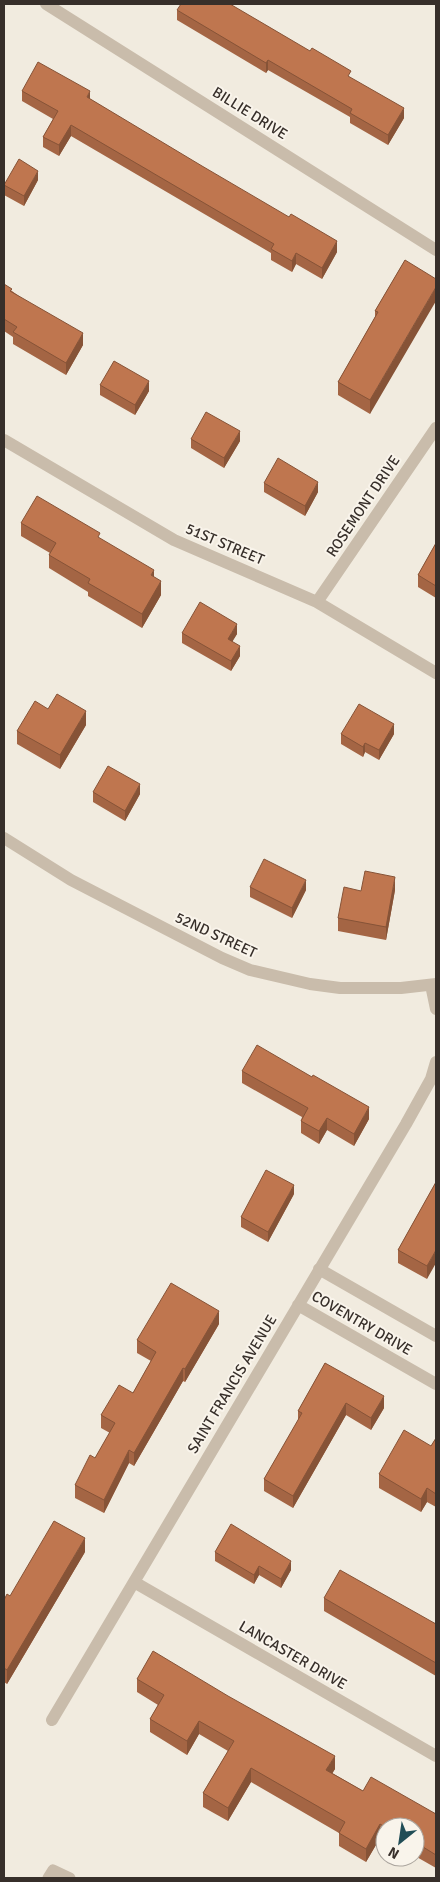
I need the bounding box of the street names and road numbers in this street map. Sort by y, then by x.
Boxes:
street label: BILLIE DRIVE [209,83,291,143]
street label: ROSEMONT DRIVE [322,452,404,560]
street label: 51ST STREET [183,519,268,569]
street label: 52ND STREET [172,908,260,962]
street label: COVENTRY DRIVE [309,1287,415,1359]
street label: SAINT FRANCIS AVENUE [184,1312,280,1456]
street label: LANCASTER DRIVE [236,1617,350,1693]

